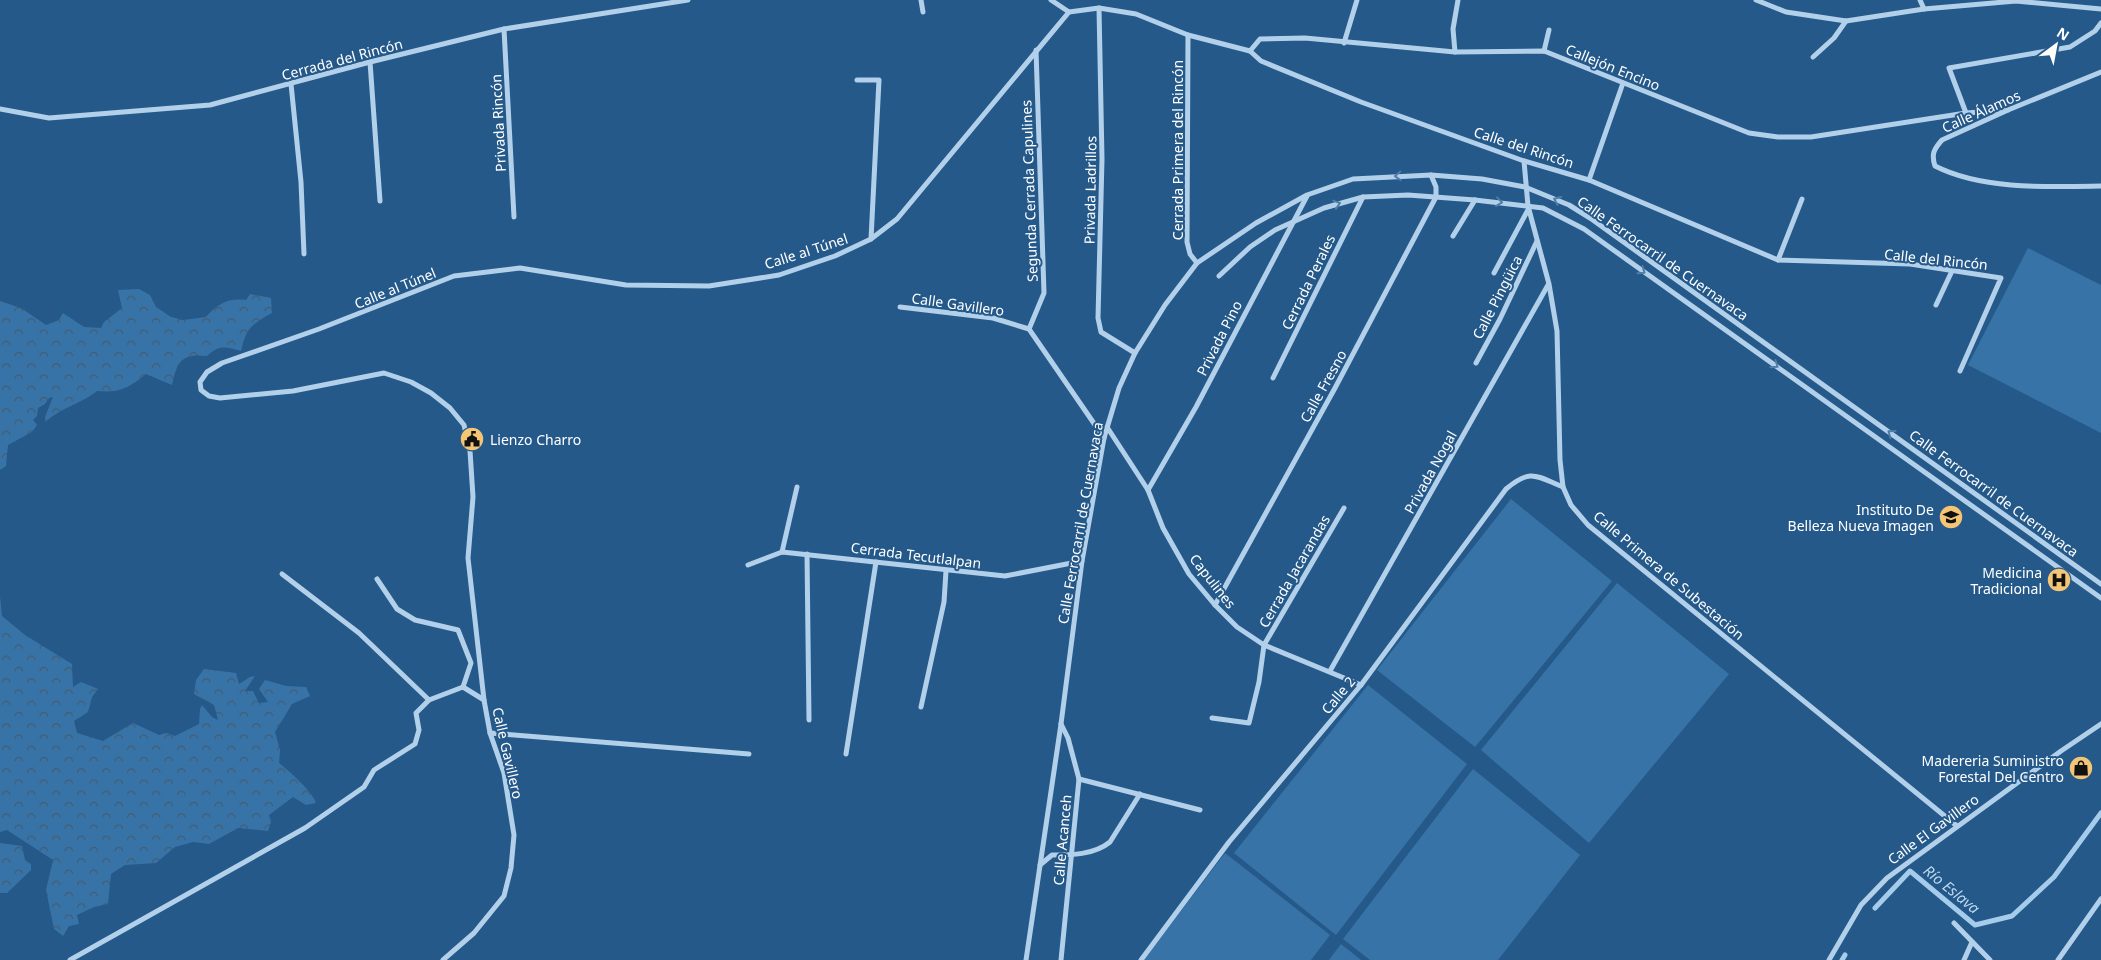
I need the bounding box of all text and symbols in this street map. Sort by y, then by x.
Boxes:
north arrow [2031,20,2081,70]
text: N [2053,22,2073,45]
street label: Cerrada del Rincón [279,34,405,84]
street label: Callejón Encino [1563,39,1663,95]
street label: Cerrada Primera del Rincón [1168,60,1187,240]
street label: Privada Rincón [486,74,510,172]
street label: Calle Álamos [1939,85,2024,137]
street label: Segunda Cerrada Capulines [1016,99,1042,282]
street label: Calle del Rincón [1472,122,1576,172]
street label: Privada Ladrillos [1080,135,1100,244]
one-way arrow [1394,171,1402,182]
street label: Calle Ferrocarril de Cuernavaca [1574,191,1752,325]
one-way arrow [1495,196,1503,207]
one-way arrow [1553,196,1562,207]
one-way arrow [1333,199,1341,209]
street label: Calle al Túnel [762,229,850,273]
street label: Cerrada Perales [1277,231,1339,333]
street label: Calle del Rincón [1883,244,1989,274]
street label: Calle Pingüica [1468,252,1526,342]
street label: Calle al Túnel [351,263,439,313]
one-way arrow [1636,265,1646,274]
street label: Calle Gavillero [910,288,1006,320]
street label: Privada Pino [1192,297,1246,379]
street label: Calle Fresno [1295,346,1351,426]
one-way arrow [1769,359,1778,368]
street label: Calle Ferrocarril de Cuernavaca [1053,421,1107,625]
street label: Calle Ferrocarril de Cuernavaca [1906,425,2082,561]
public building icon: Lienzo Charro [459,426,485,452]
street label: Privada Nogal [1399,427,1461,517]
place label: Lienzo Charro [490,430,581,449]
one-way arrow [1887,430,1896,439]
place label: Instituto De Belleza Nueva Imagen [1788,500,1934,535]
school or university icon: Instituto De Belleza Nueva Imagen [1938,504,1964,530]
street label: Calle Primera de Subestación [1590,506,1748,644]
street label: Cerrada Jacarandas [1254,511,1334,631]
street label: Cerrada Tecutlalpan [850,538,982,572]
street label: Capulines [1186,550,1241,612]
place label: Medicina Tradicional [1970,563,2042,598]
hospital icon: Medicina Tradicional [2046,567,2072,593]
street label: Calle 2 [1317,672,1359,718]
street label: Calle Gavillero [488,705,528,801]
place label: Madereria Suministro Forestal Del Centro [1922,751,2064,786]
shop icon: Madereria Suministro Forestal Del Centro [2068,755,2094,781]
street label: Calle El Gavillero [1884,789,1982,869]
street label: Calle Acanceh [1049,794,1075,886]
water label: Río Eslava [1920,860,1985,918]

